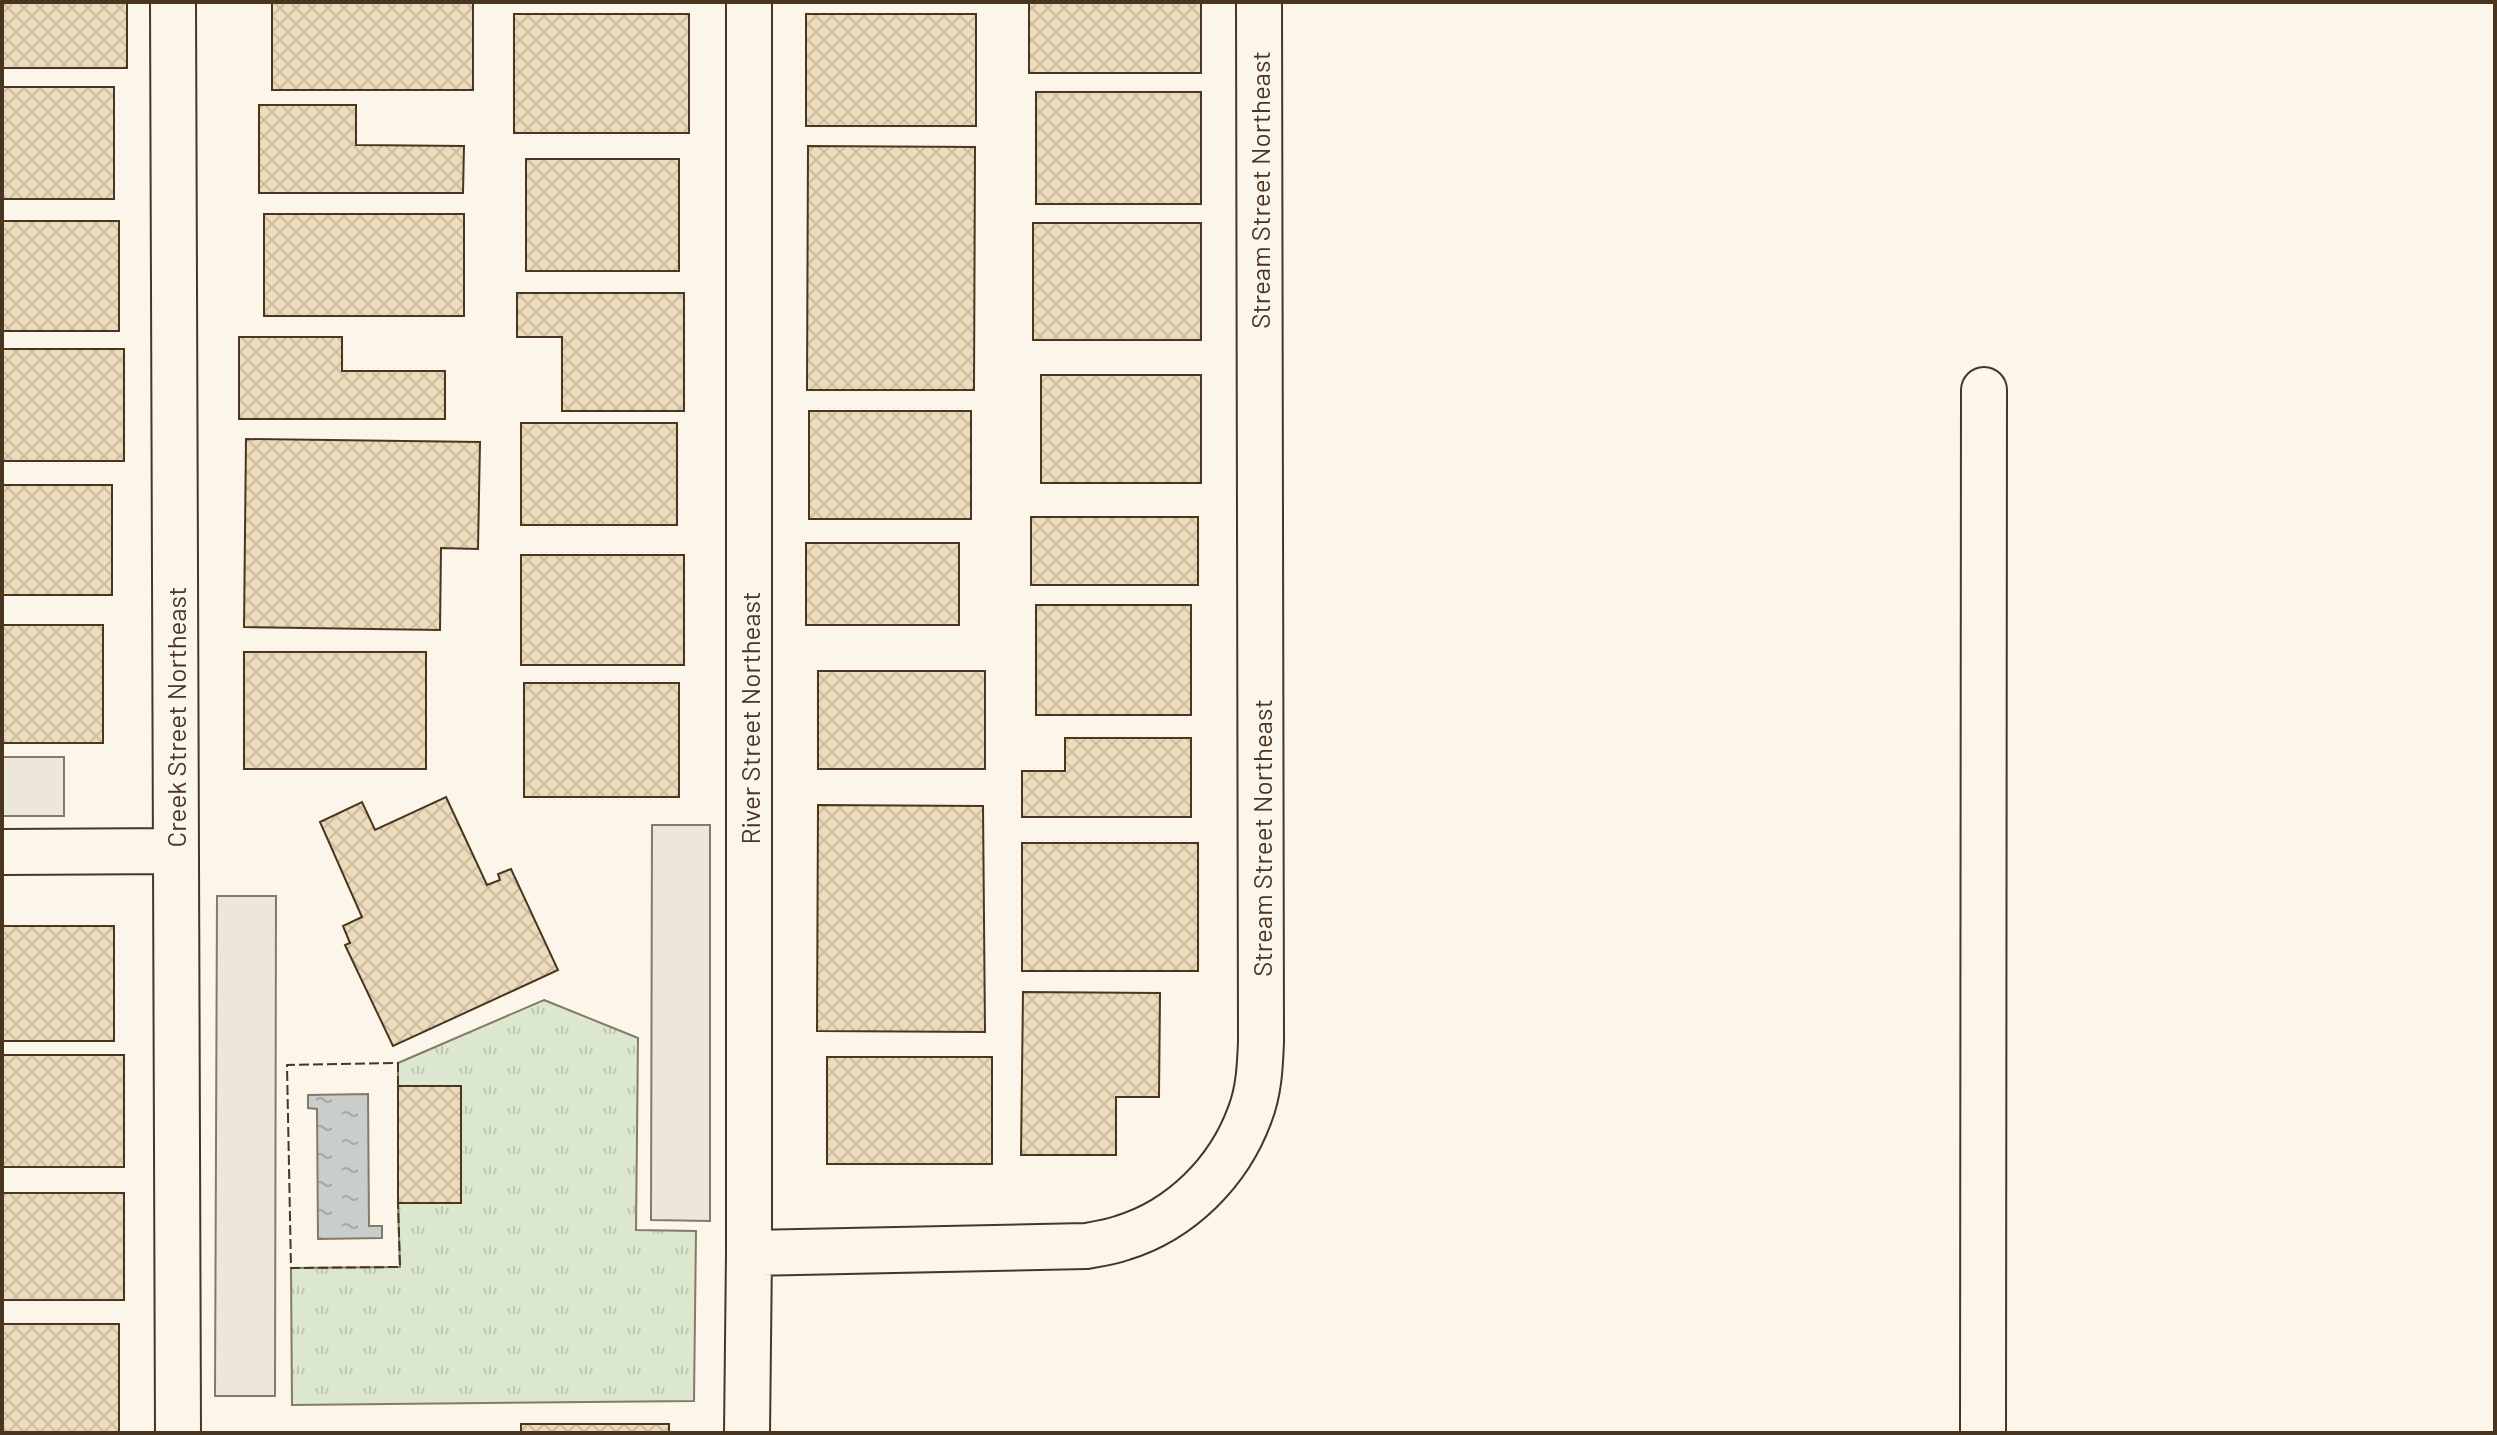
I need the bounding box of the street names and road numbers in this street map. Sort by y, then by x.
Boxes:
street label: Stream Street Northeast [1244,51,1275,329]
street label: Creek Street Northeast [160,586,191,848]
street label: River Street Northeast [734,592,765,844]
street label: Stream Street Northeast [1246,699,1277,977]

